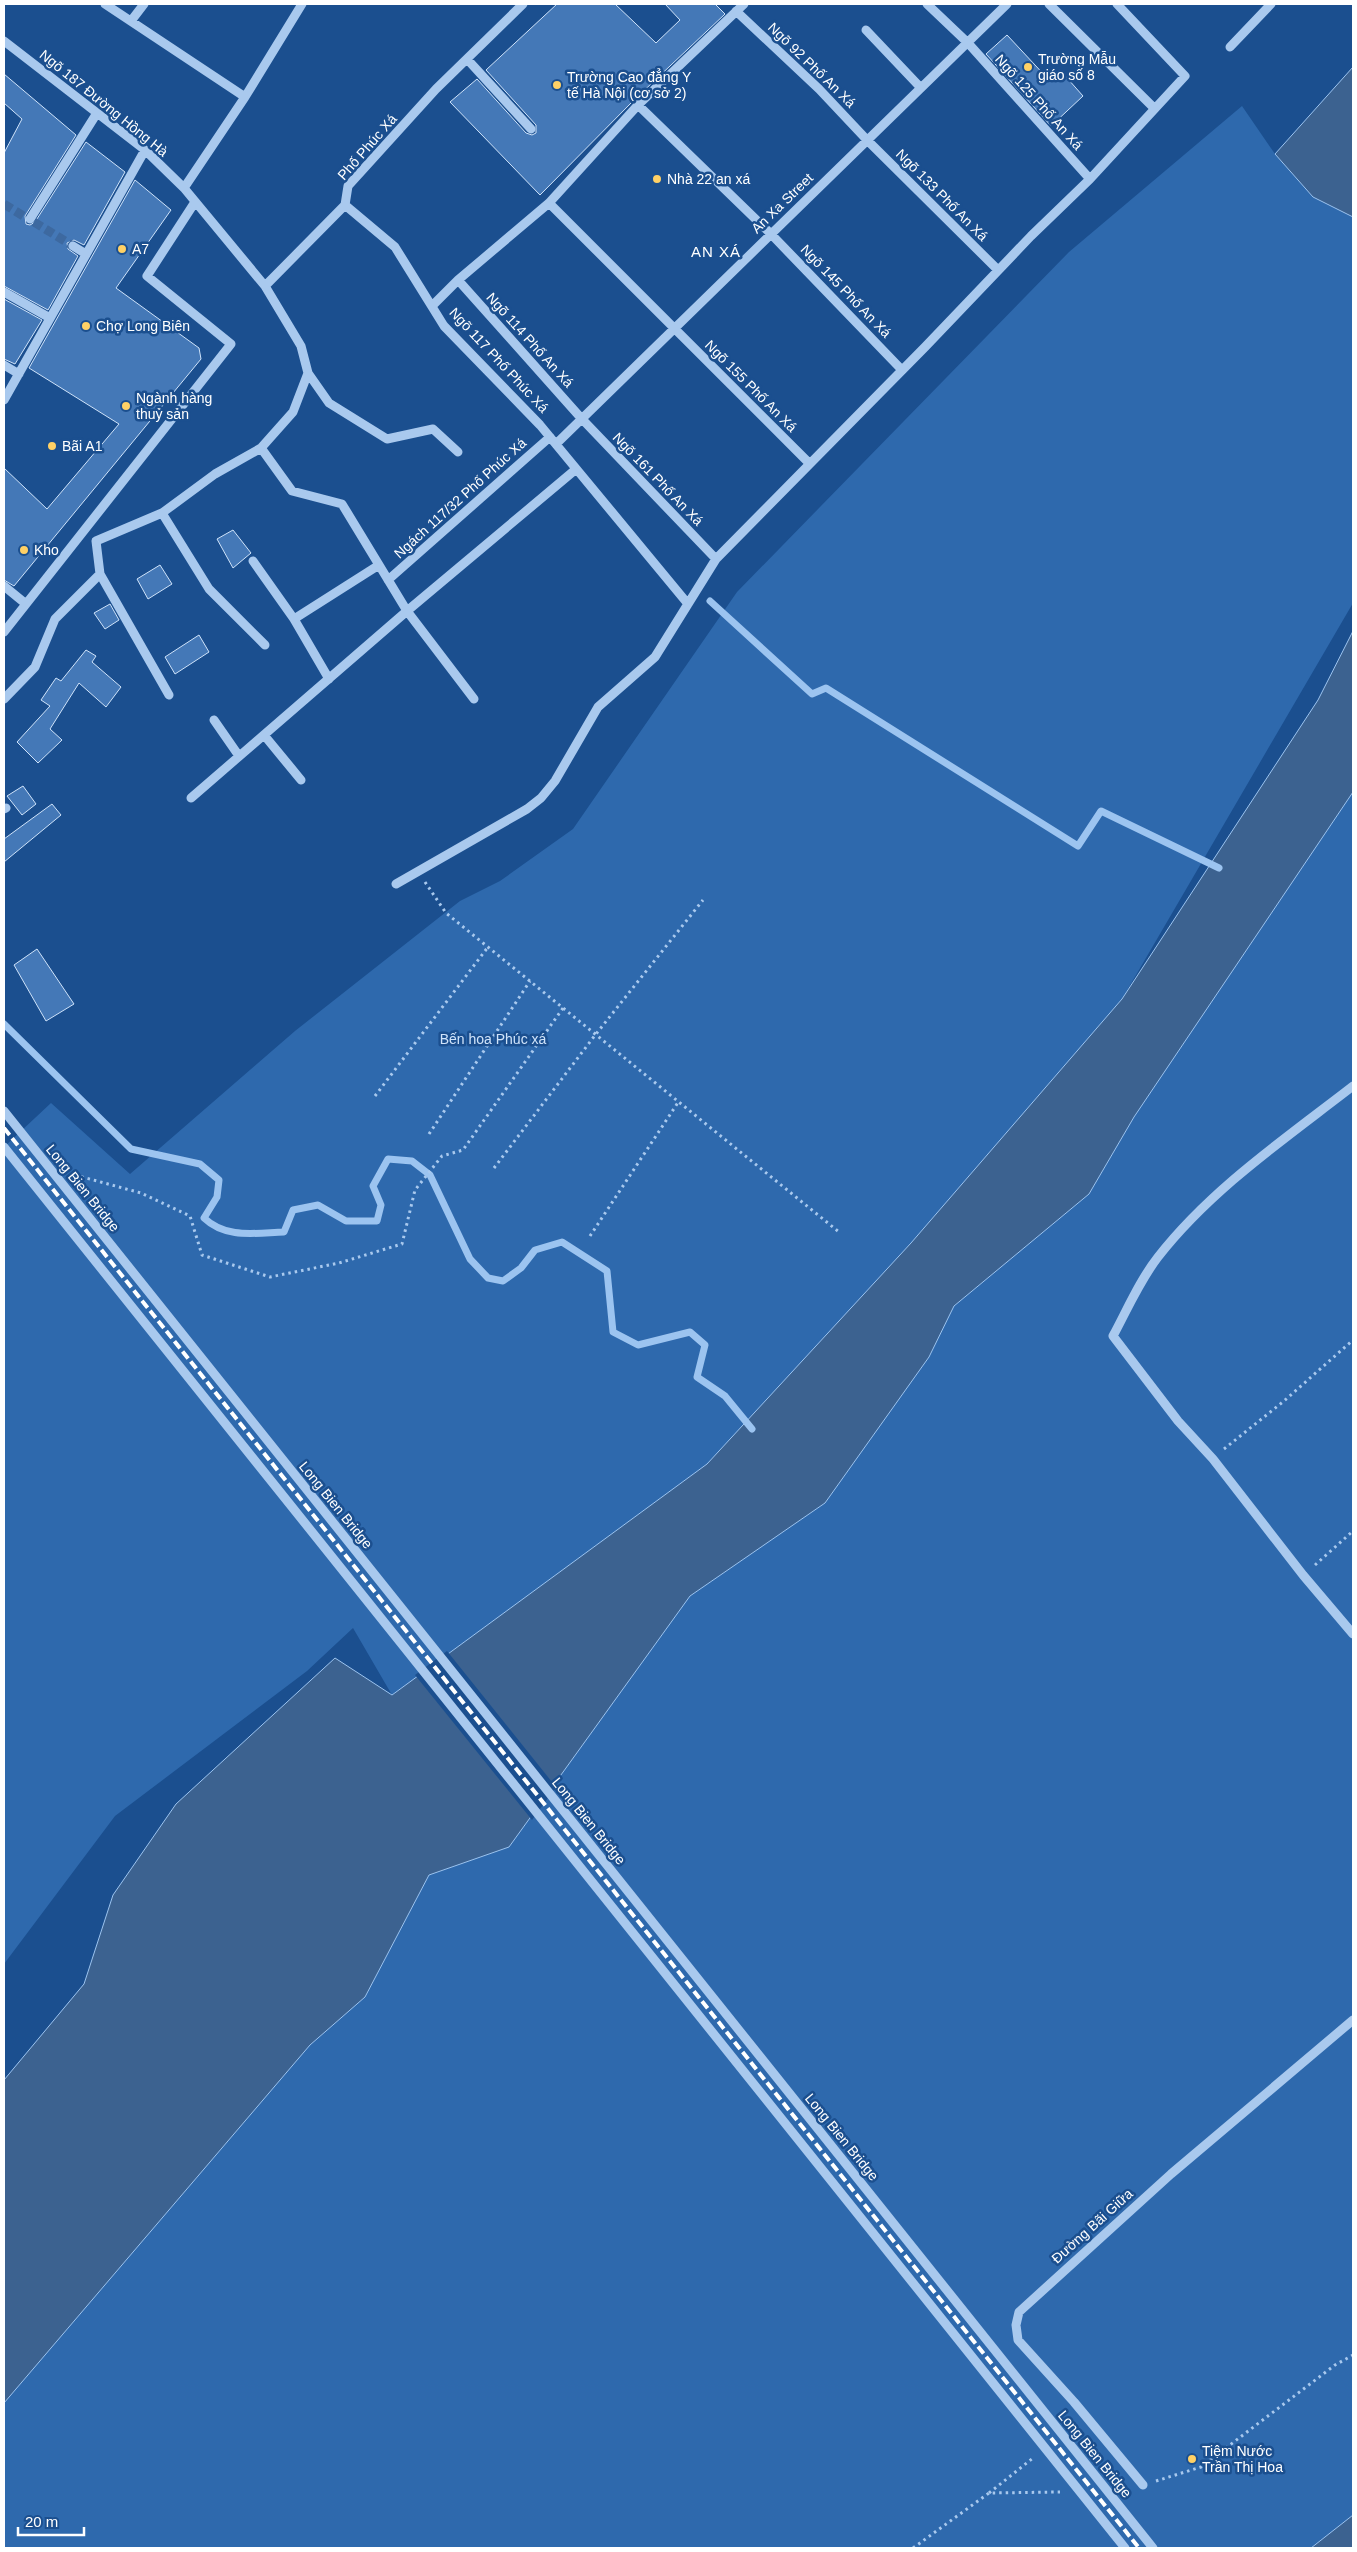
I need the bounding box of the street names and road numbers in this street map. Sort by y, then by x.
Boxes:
street label: Ngõ 92 Phố An Xá [765,19,859,111]
street label: Ngõ 187 Đường Hồng Hà [37,46,171,160]
street label: Ngõ 125 Phố An Xá [992,51,1086,153]
street label: Phố Phúc Xá [334,111,400,183]
street label: Ngõ 133 Phố An Xá [893,146,991,244]
street label: An Xa Street [748,170,816,236]
street label: Ngõ 145 Phố An Xá [798,241,895,341]
street label: Ngõ 114 Phố An Xá [483,289,577,391]
street label: Ngõ 117 Phố Phúc Xá [446,304,552,416]
street label: Ngõ 155 Phố An Xá [702,337,800,435]
street label: Ngõ 161 Phố An Xá [610,429,707,529]
street label: Ngách 117/32 Phố Phúc Xá [391,434,529,561]
street label: Long Bien Bridge [43,1141,123,1235]
street label: Long Bien Bridge [296,1458,376,1552]
street label: Long Bien Bridge [549,1774,629,1868]
street label: Long Bien Bridge [802,2090,882,2184]
street label: Đường Bãi Giữa [1048,2185,1136,2267]
street label: Long Bien Bridge [1055,2407,1135,2501]

